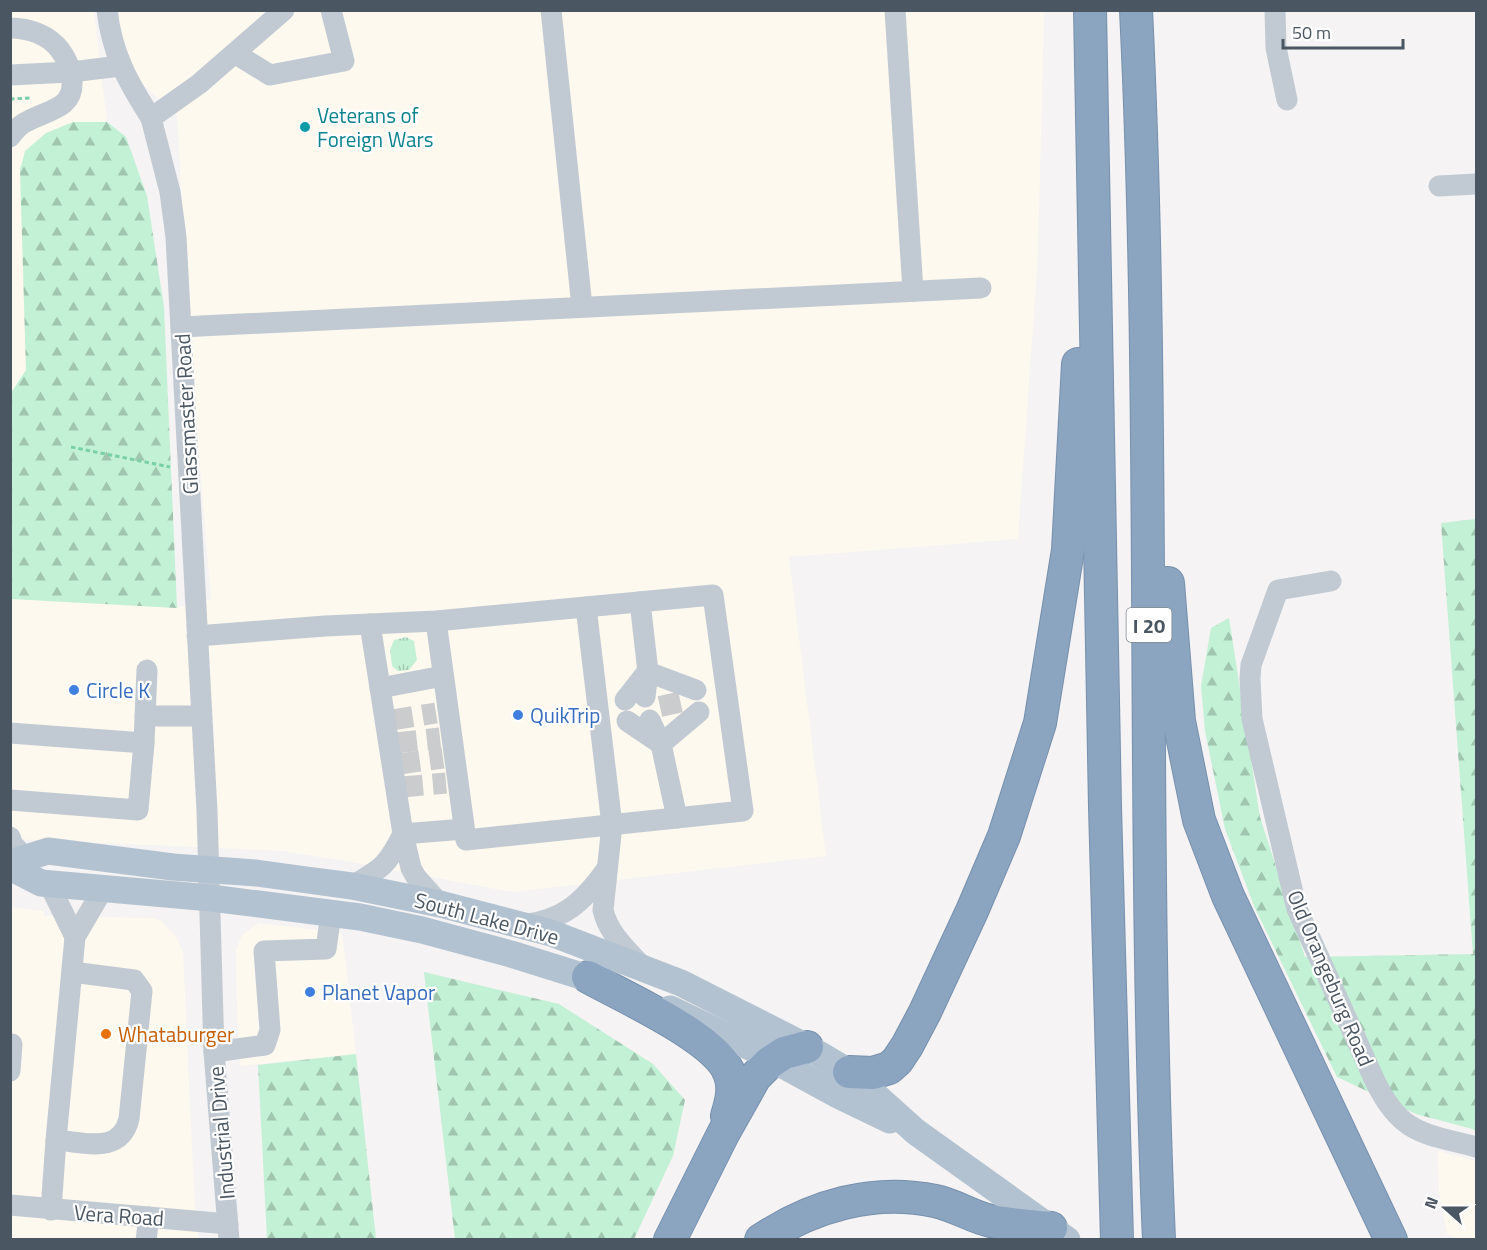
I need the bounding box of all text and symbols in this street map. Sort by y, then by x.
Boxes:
scale bar [1283,12,1403,50]
text: 50 m [1292,19,1331,46]
place label: Veterans of Foreign Wars [317,99,434,155]
marker: Veterans of Foreign Wars [298,120,312,134]
street label: Glassmaster Road [166,333,206,495]
road number: I 20 [1126,608,1172,642]
place label: Circle K [86,674,150,706]
marker: Circle K [67,683,81,697]
place label: QuikTrip [530,699,600,731]
marker: QuikTrip [511,708,525,722]
street label: South Lake Drive [411,883,563,953]
street label: Old Orangeburg Road [1279,885,1383,1071]
place label: Planet Vapor [322,976,435,1008]
marker: Planet Vapor [303,985,317,999]
place label: Whataburger [118,1018,234,1050]
marker: Whataburger [99,1027,113,1041]
street label: Industrial Drive [199,1065,243,1201]
north arrow [1415,1178,1475,1238]
text: N [1418,1193,1444,1212]
street label: Vera Road [73,1196,165,1234]

